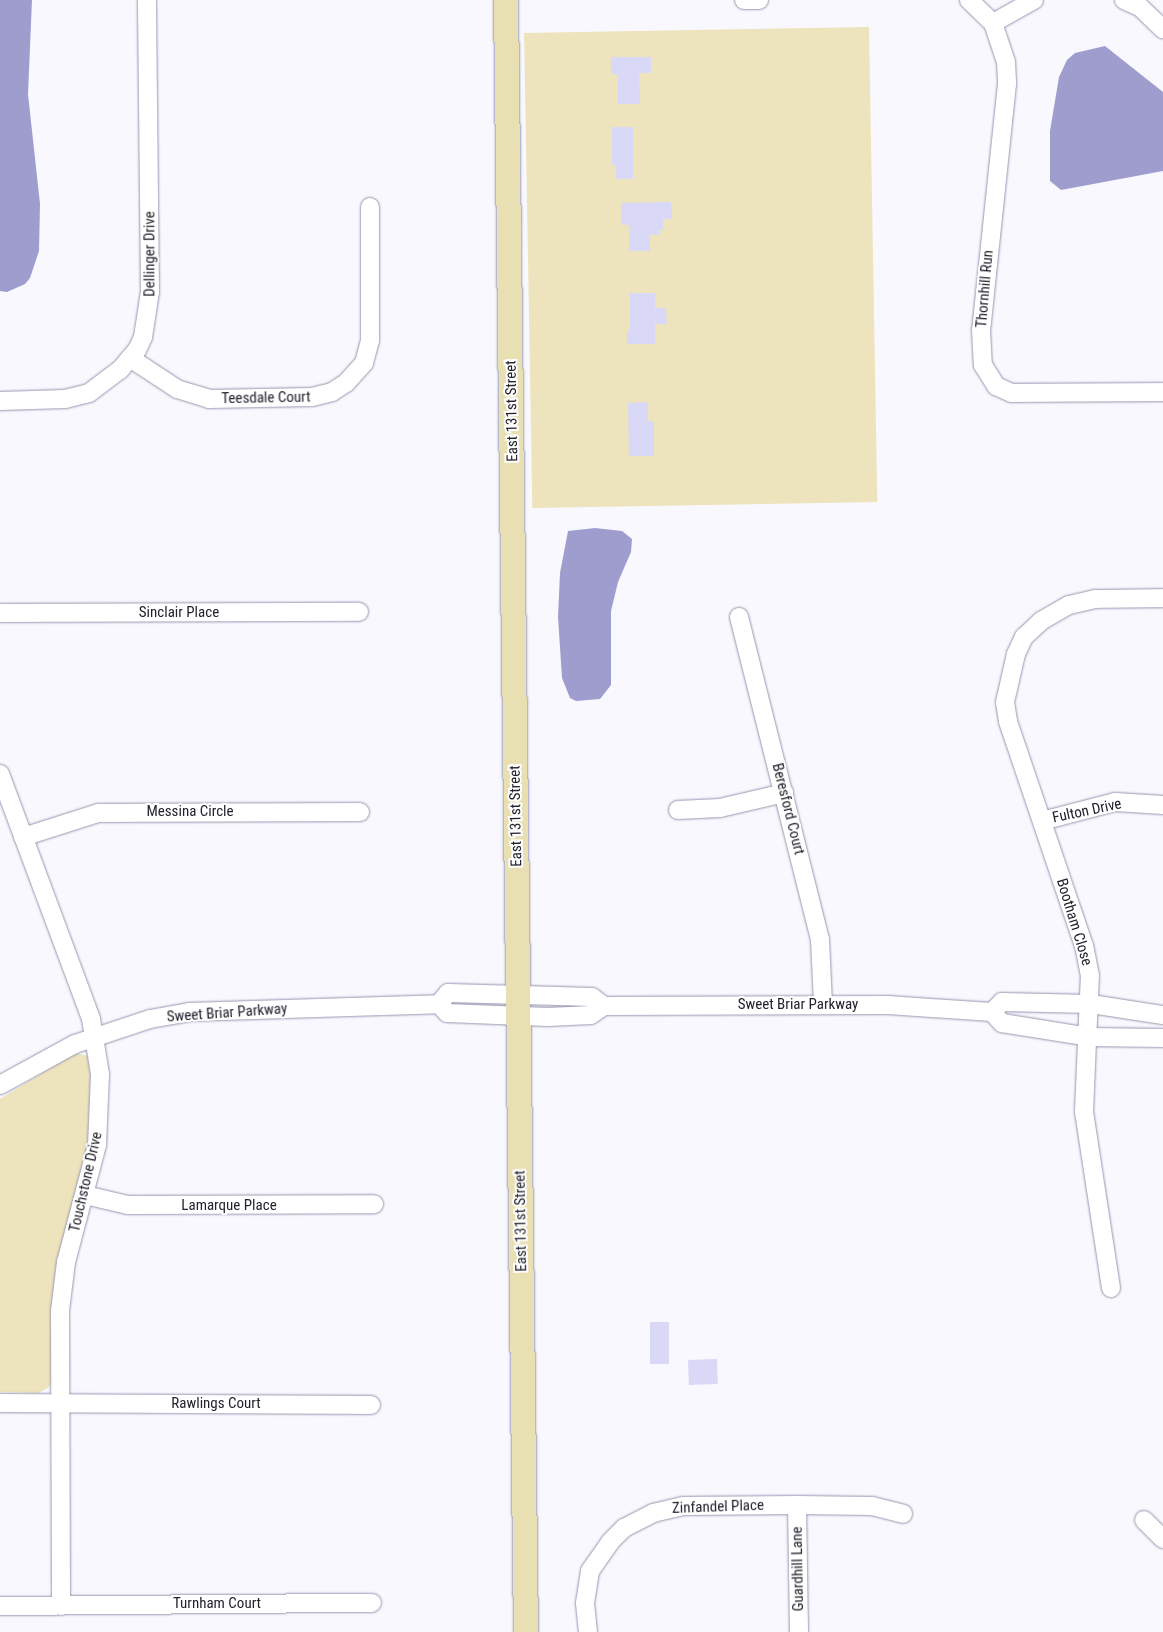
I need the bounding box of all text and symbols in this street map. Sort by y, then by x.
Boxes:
street label: Dellinger Drive [141,211,159,297]
street label: Thornhill Run [973,249,997,329]
street label: East 131st Street [502,360,522,462]
street label: Teesdale Court [221,388,311,408]
street label: Sinclair Place [139,604,219,622]
street label: Beresford Court [768,761,808,857]
street label: East 131st Street [506,765,526,867]
street label: Fulton Drive [1051,795,1123,827]
street label: Messina Circle [146,803,234,821]
street label: Bootham Close [1052,876,1096,968]
street label: Sweet Briar Parkway [738,996,858,1014]
street label: Sweet Briar Parkway [166,1000,288,1026]
street label: Touchstone Drive [66,1130,106,1234]
street label: East 131st Street [511,1170,531,1272]
street label: Lamarque Place [181,1197,277,1215]
street label: Rawlings Court [171,1395,261,1413]
street label: Zinfandel Place [672,1496,764,1518]
street label: Guardhill Lane [788,1526,808,1612]
street label: Turnham Court [173,1595,261,1613]

